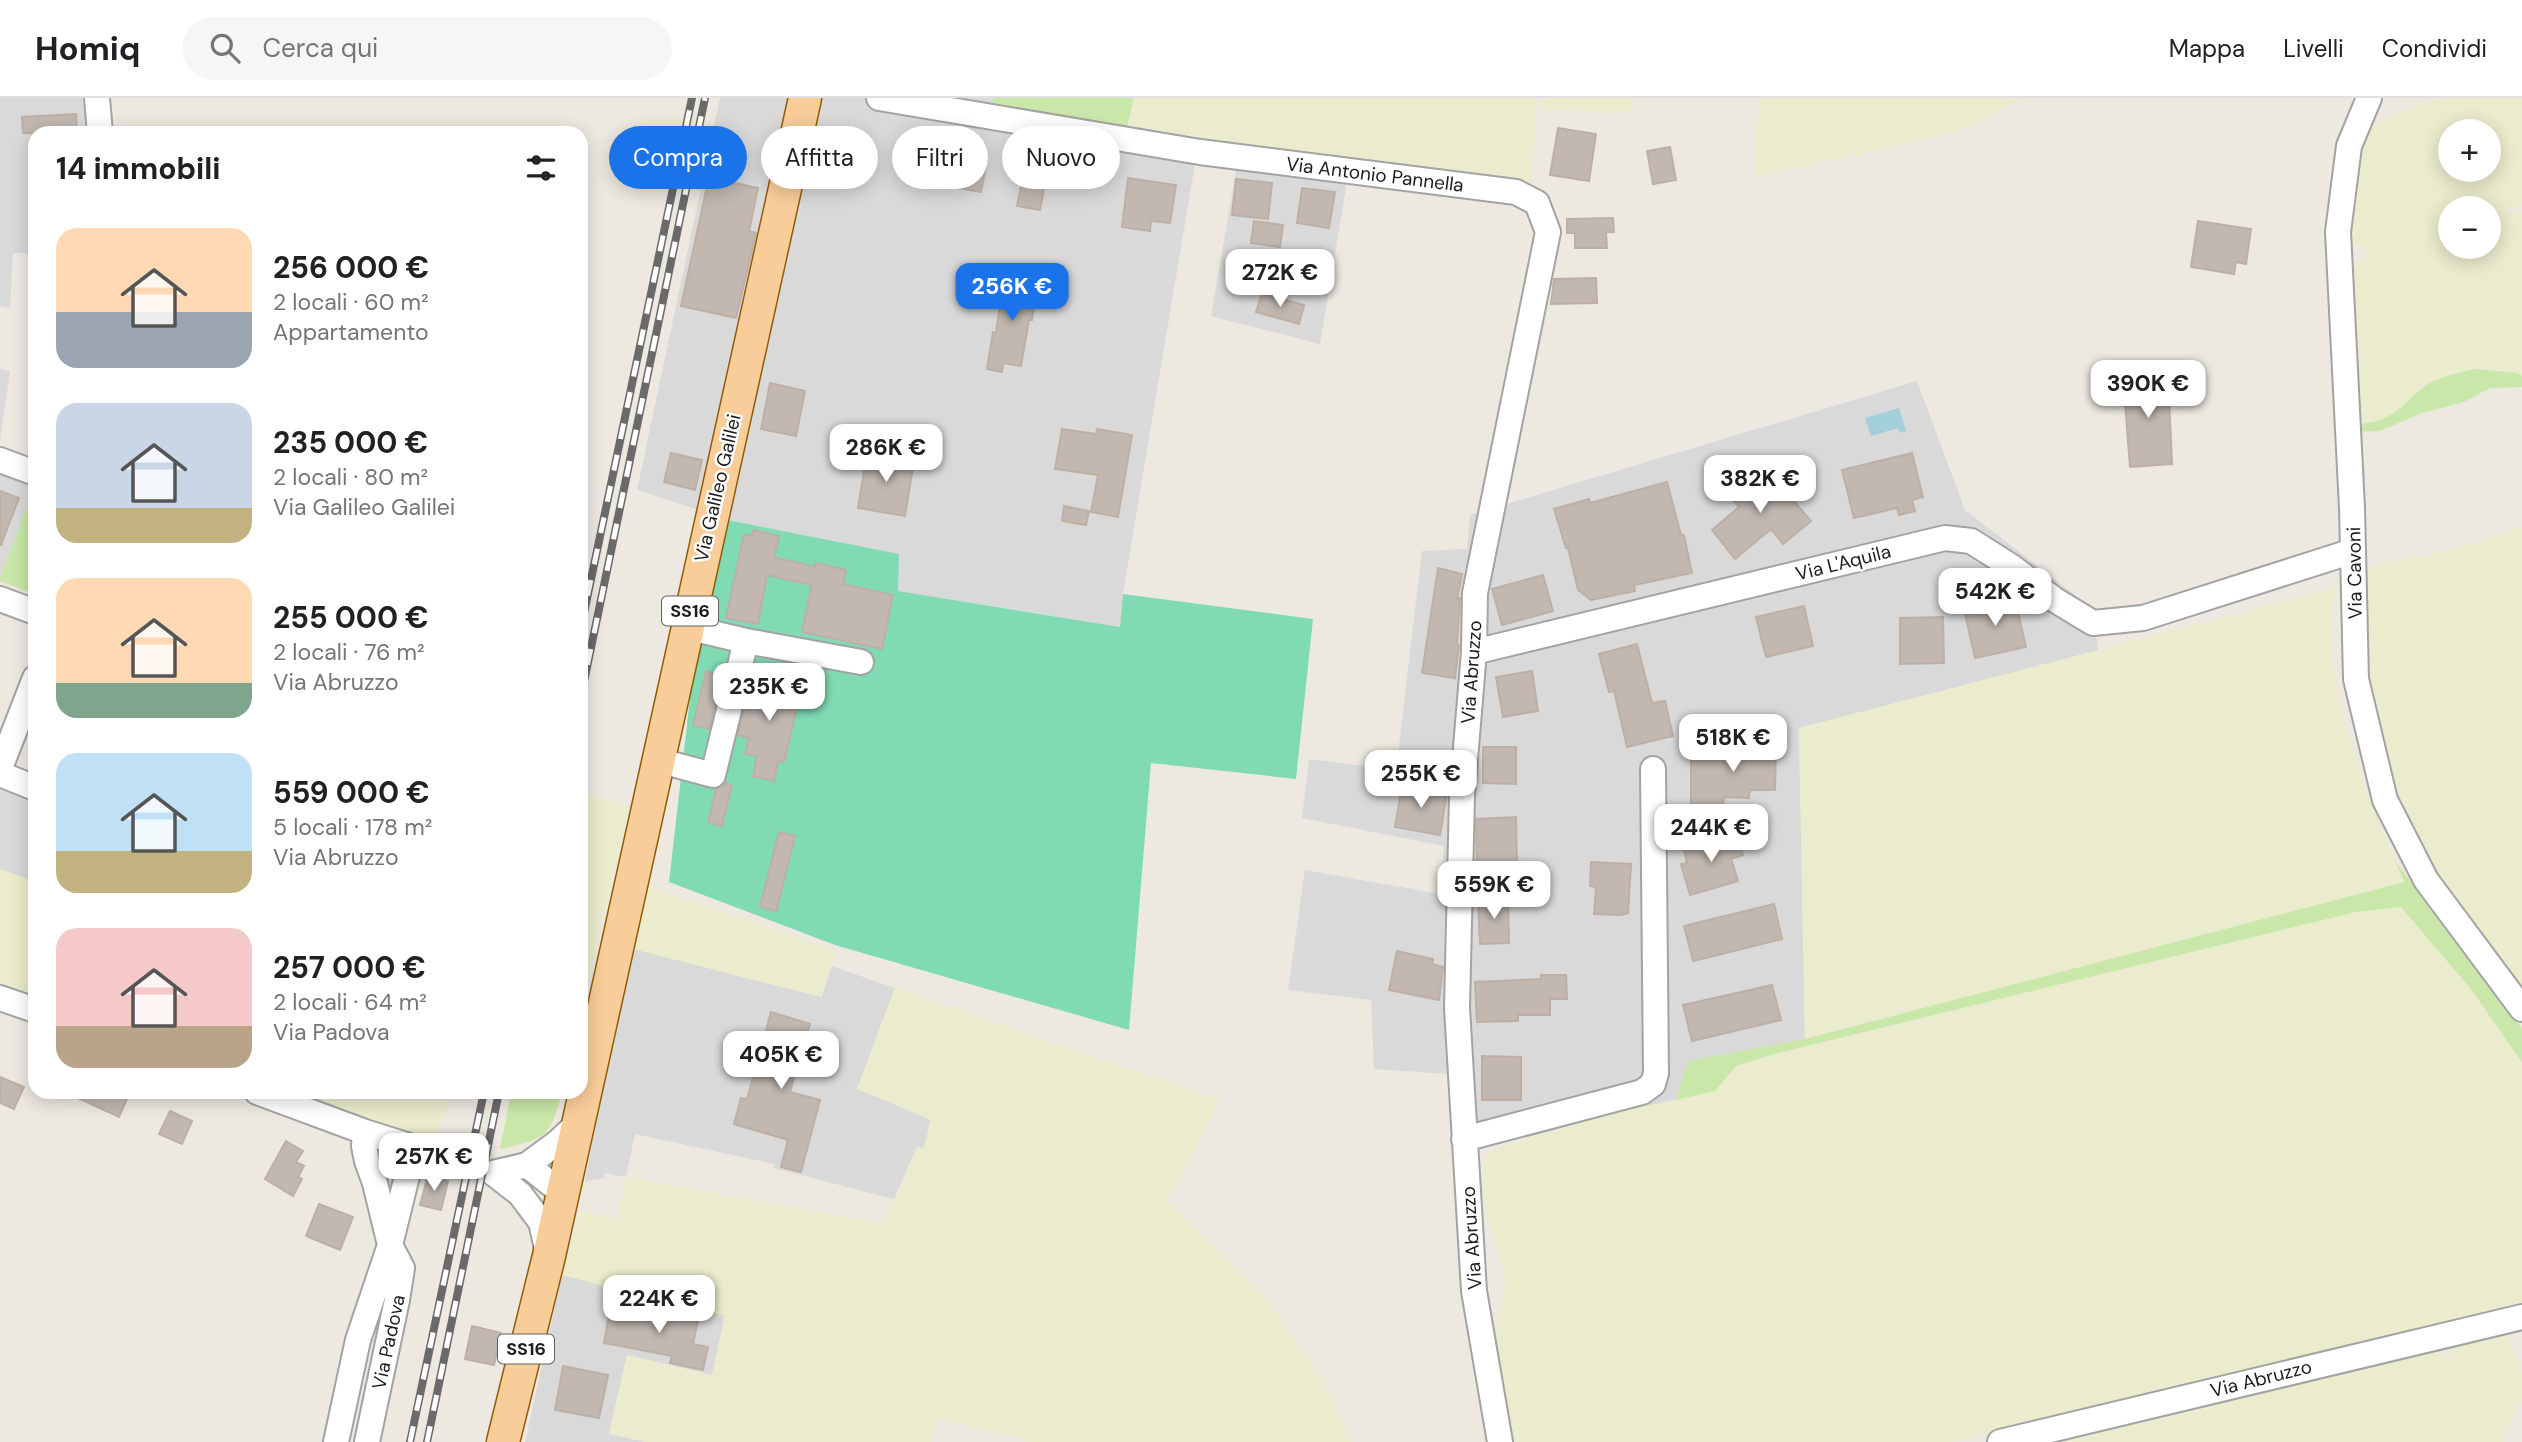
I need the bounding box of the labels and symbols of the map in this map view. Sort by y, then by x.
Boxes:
street label: Via Antonio Pannella [1285,151,1465,198]
pin: 272K € [1223,250,1337,309]
pin: 256K € [955,264,1069,323]
pin: 390K € [2091,360,2205,420]
street label: Via Galileo Galilei [688,412,747,564]
pin: 286K € [829,424,943,484]
pin: 382K € [1703,456,1817,515]
street label: Via Cavoni [2341,527,2368,619]
street label: Via L'Aquila [1793,539,1893,586]
pin: 542K € [1938,568,2052,628]
road number: SS16 [662,597,718,626]
street label: Via Abruzzo [1455,619,1488,725]
pin: 235K € [712,664,826,723]
pin: 518K € [1676,714,1790,774]
pin: 255K € [1364,750,1478,810]
pin: 244K € [1654,804,1768,864]
pin: 559K € [1437,862,1551,921]
pin: 405K € [724,1032,838,1091]
pin: 257K € [377,1134,491,1193]
street label: Via Abruzzo [1455,1185,1488,1291]
pin: 224K € [602,1276,716,1335]
street label: Via Padova [366,1292,411,1392]
road number: SS16 [498,1334,554,1364]
street label: Via Abruzzo [2208,1354,2314,1403]

